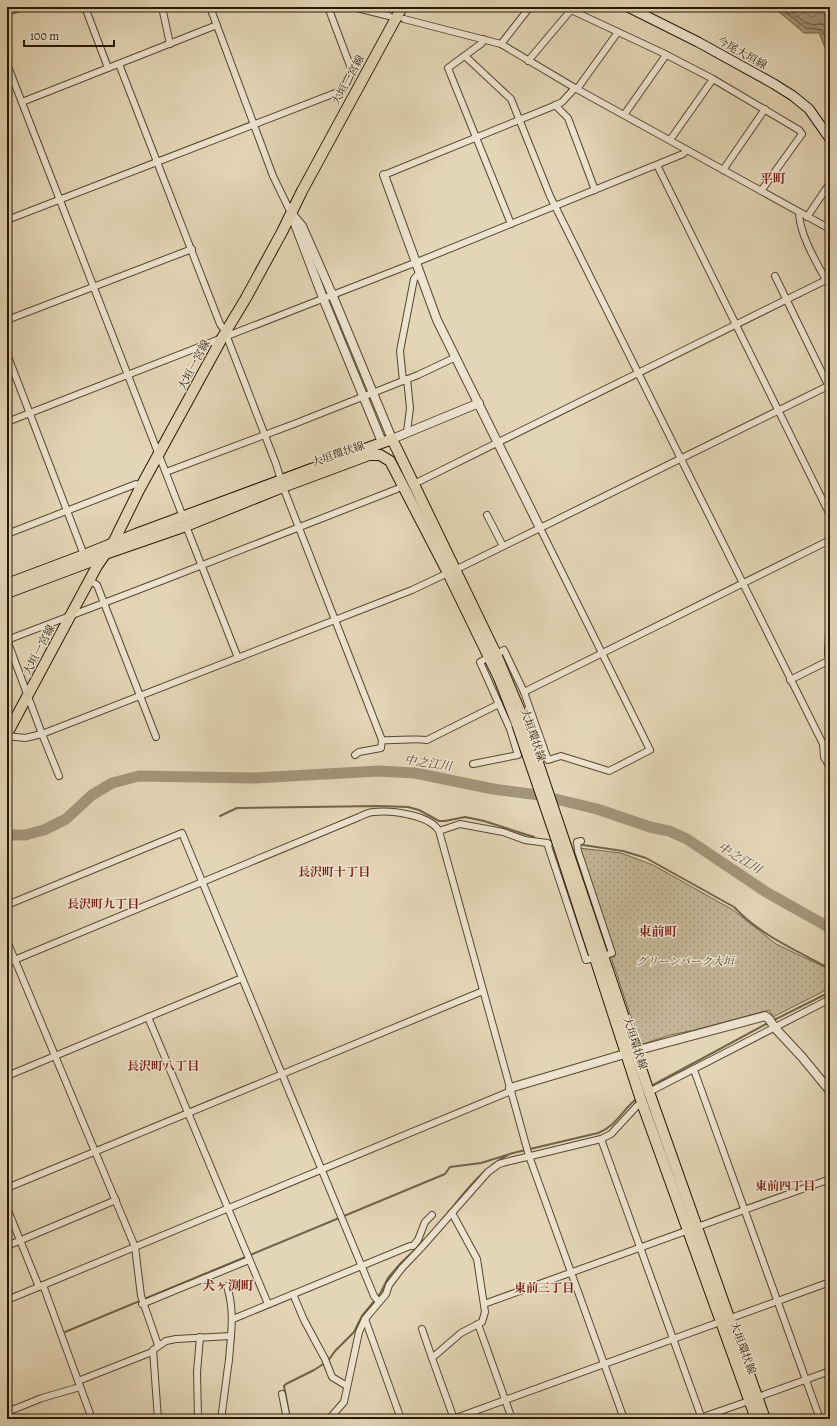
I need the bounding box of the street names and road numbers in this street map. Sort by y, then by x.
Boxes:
street label: 今尾大垣線 [714,33,770,73]
street label: 大垣一宮線 [328,52,368,108]
street label: 大垣一宮線 [174,337,214,393]
street label: 大垣環状線 [310,438,366,470]
street label: 大垣一宮線 [19,622,59,678]
street label: 大垣環状線 [517,707,549,763]
street label: 大垣環状線 [619,1015,651,1071]
street label: 大垣環状線 [727,1320,759,1376]

